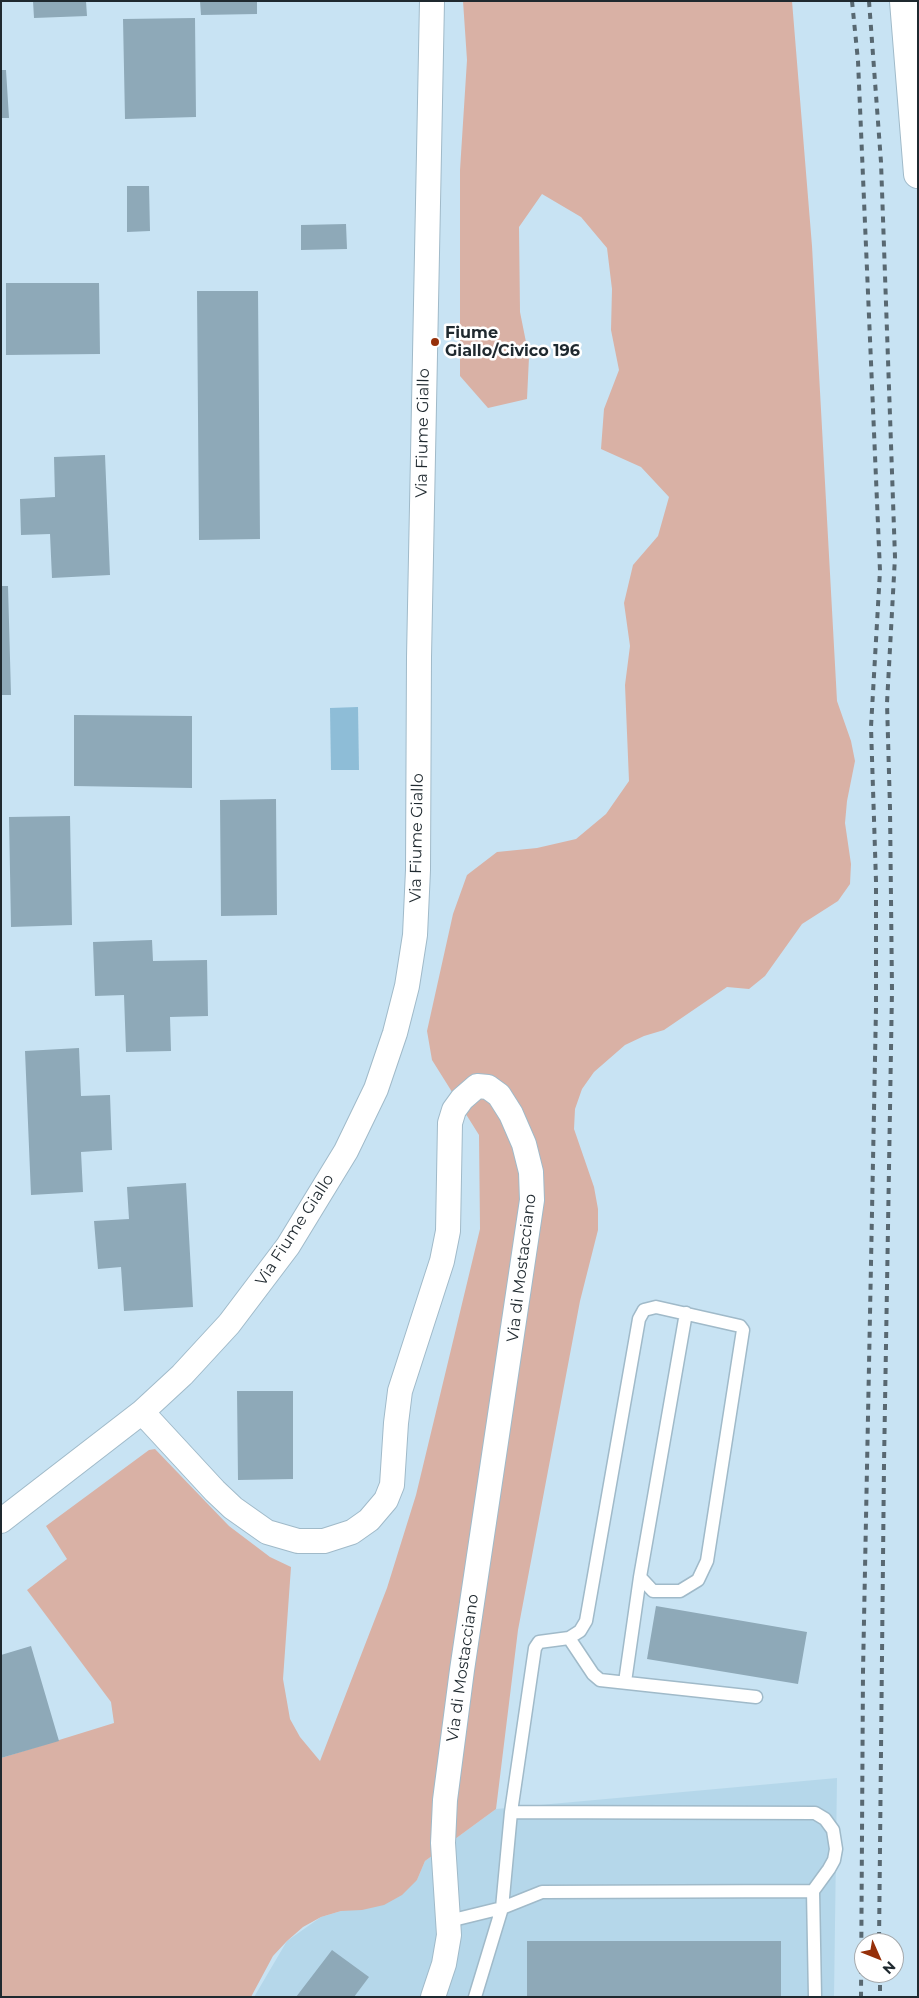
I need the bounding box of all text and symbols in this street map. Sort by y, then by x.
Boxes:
place label: Fiume Giallo/Civico 196 [445,323,580,361]
marker: Fiume Giallo/Civico 196 [429,336,441,348]
street label: Via Fiume Giallo [412,368,434,498]
street label: Via Fiume Giallo [406,773,428,903]
street label: Via Fiume Giallo [252,1170,338,1290]
street label: Via di Mostacciano [503,1193,541,1343]
street label: Via di Mostacciano [443,1593,483,1743]
north arrow [854,1933,904,1983]
text: N [879,1957,899,1978]

